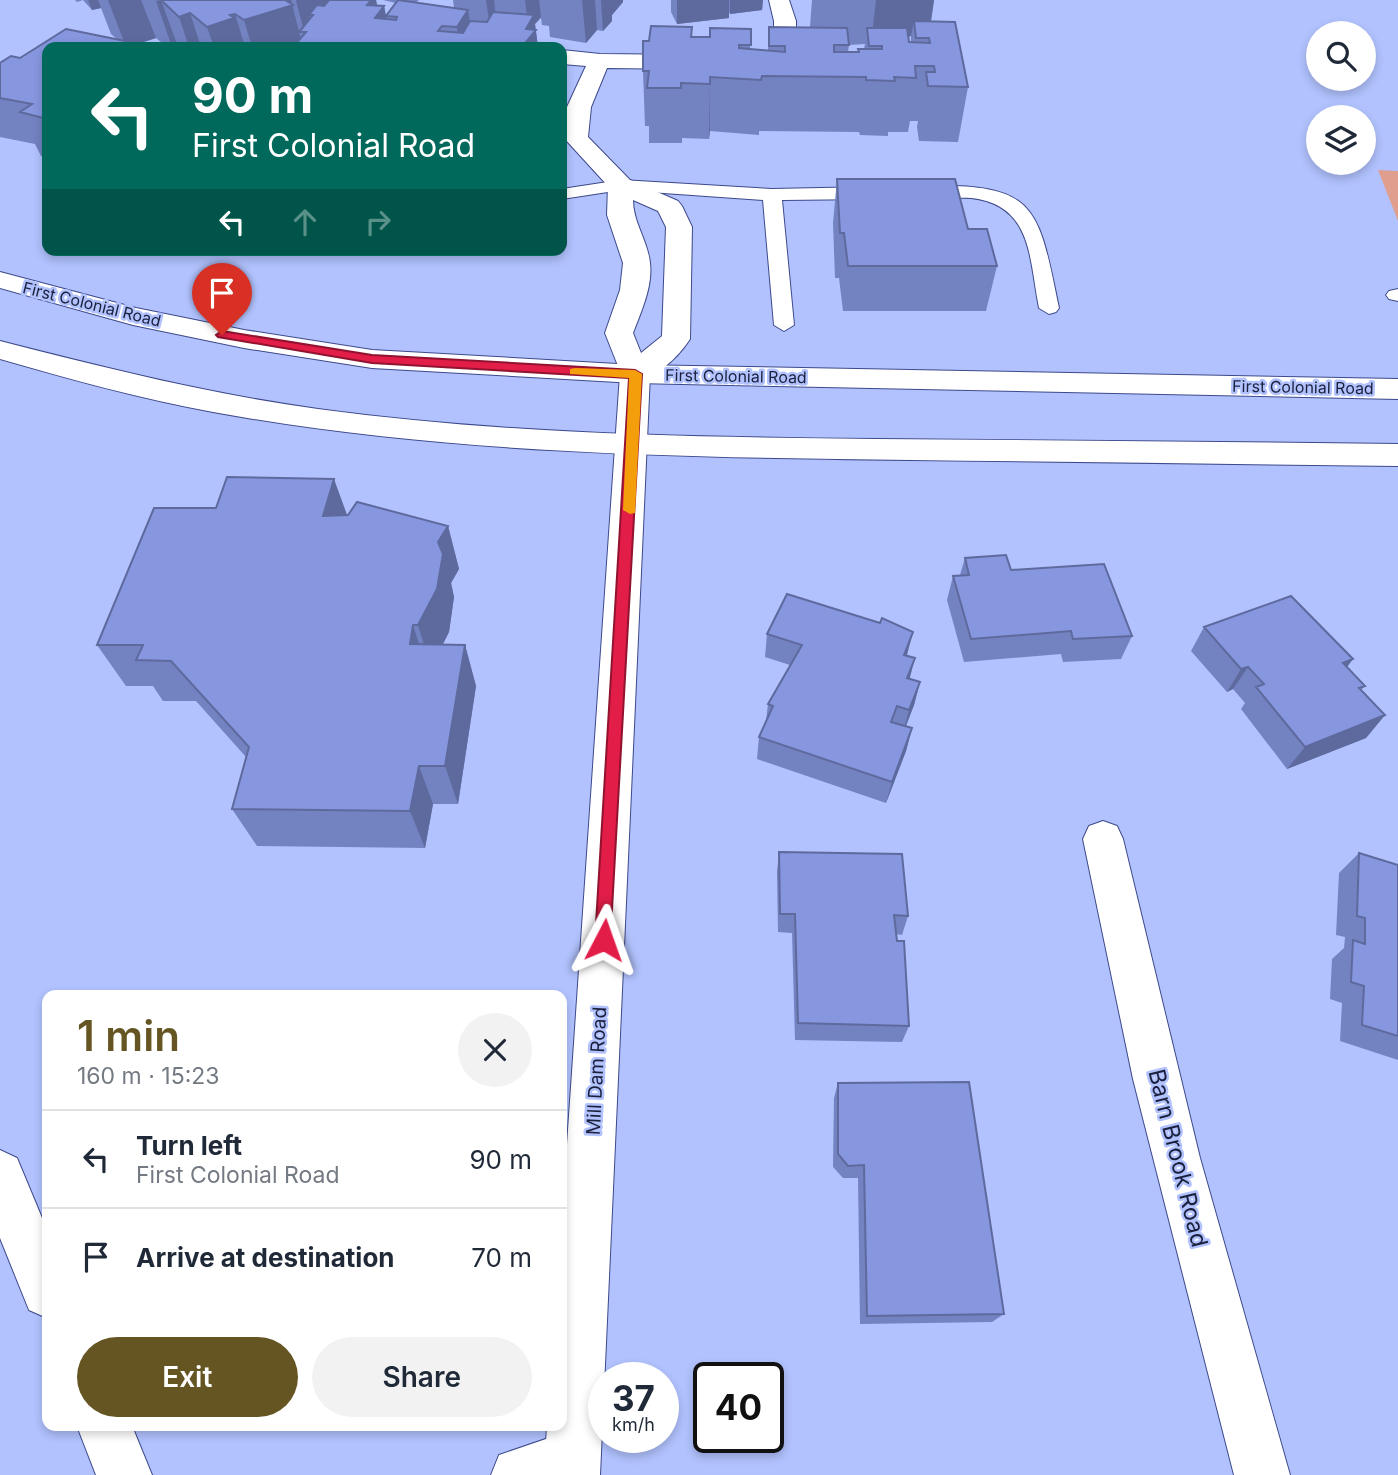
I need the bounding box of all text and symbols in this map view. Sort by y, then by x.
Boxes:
map controls [1306,21,1376,175]
button: search [1306,21,1376,91]
text: 90 m [192,66,313,125]
icon: left [77,70,168,161]
button: layers [1306,105,1376,175]
text: First Colonial Road [192,126,475,165]
icon: left [213,203,251,241]
icon: ahead [286,203,324,241]
icon: right [359,203,397,241]
pin [192,263,252,335]
icon: arrive [203,274,241,312]
street label: First Colonial Road [21,277,163,331]
street label: First Colonial Road [665,365,807,387]
street label: First Colonial Road [1232,376,1374,398]
position arrow [567,903,641,977]
street label: Mill Dam Road [582,1006,611,1136]
text: 1 min [77,1010,180,1061]
button: close [458,1013,532,1087]
text: 160 m · 15:23 [77,1062,220,1090]
street label: Barn Brook Road [1142,1066,1214,1250]
text: Turn left [136,1130,242,1161]
icon: left [77,1140,115,1178]
text: 90 m [469,1144,532,1175]
text: First Colonial Road [136,1161,340,1189]
icon: arrive [77,1238,115,1276]
text: Arrive at destination [136,1242,395,1273]
text: 70 m [471,1242,532,1273]
button: Exit [77,1337,298,1417]
button: Share [312,1337,532,1417]
speed limit sign: 40 [693,1362,784,1453]
text: 37 [612,1377,655,1419]
text: km/h [612,1414,655,1435]

